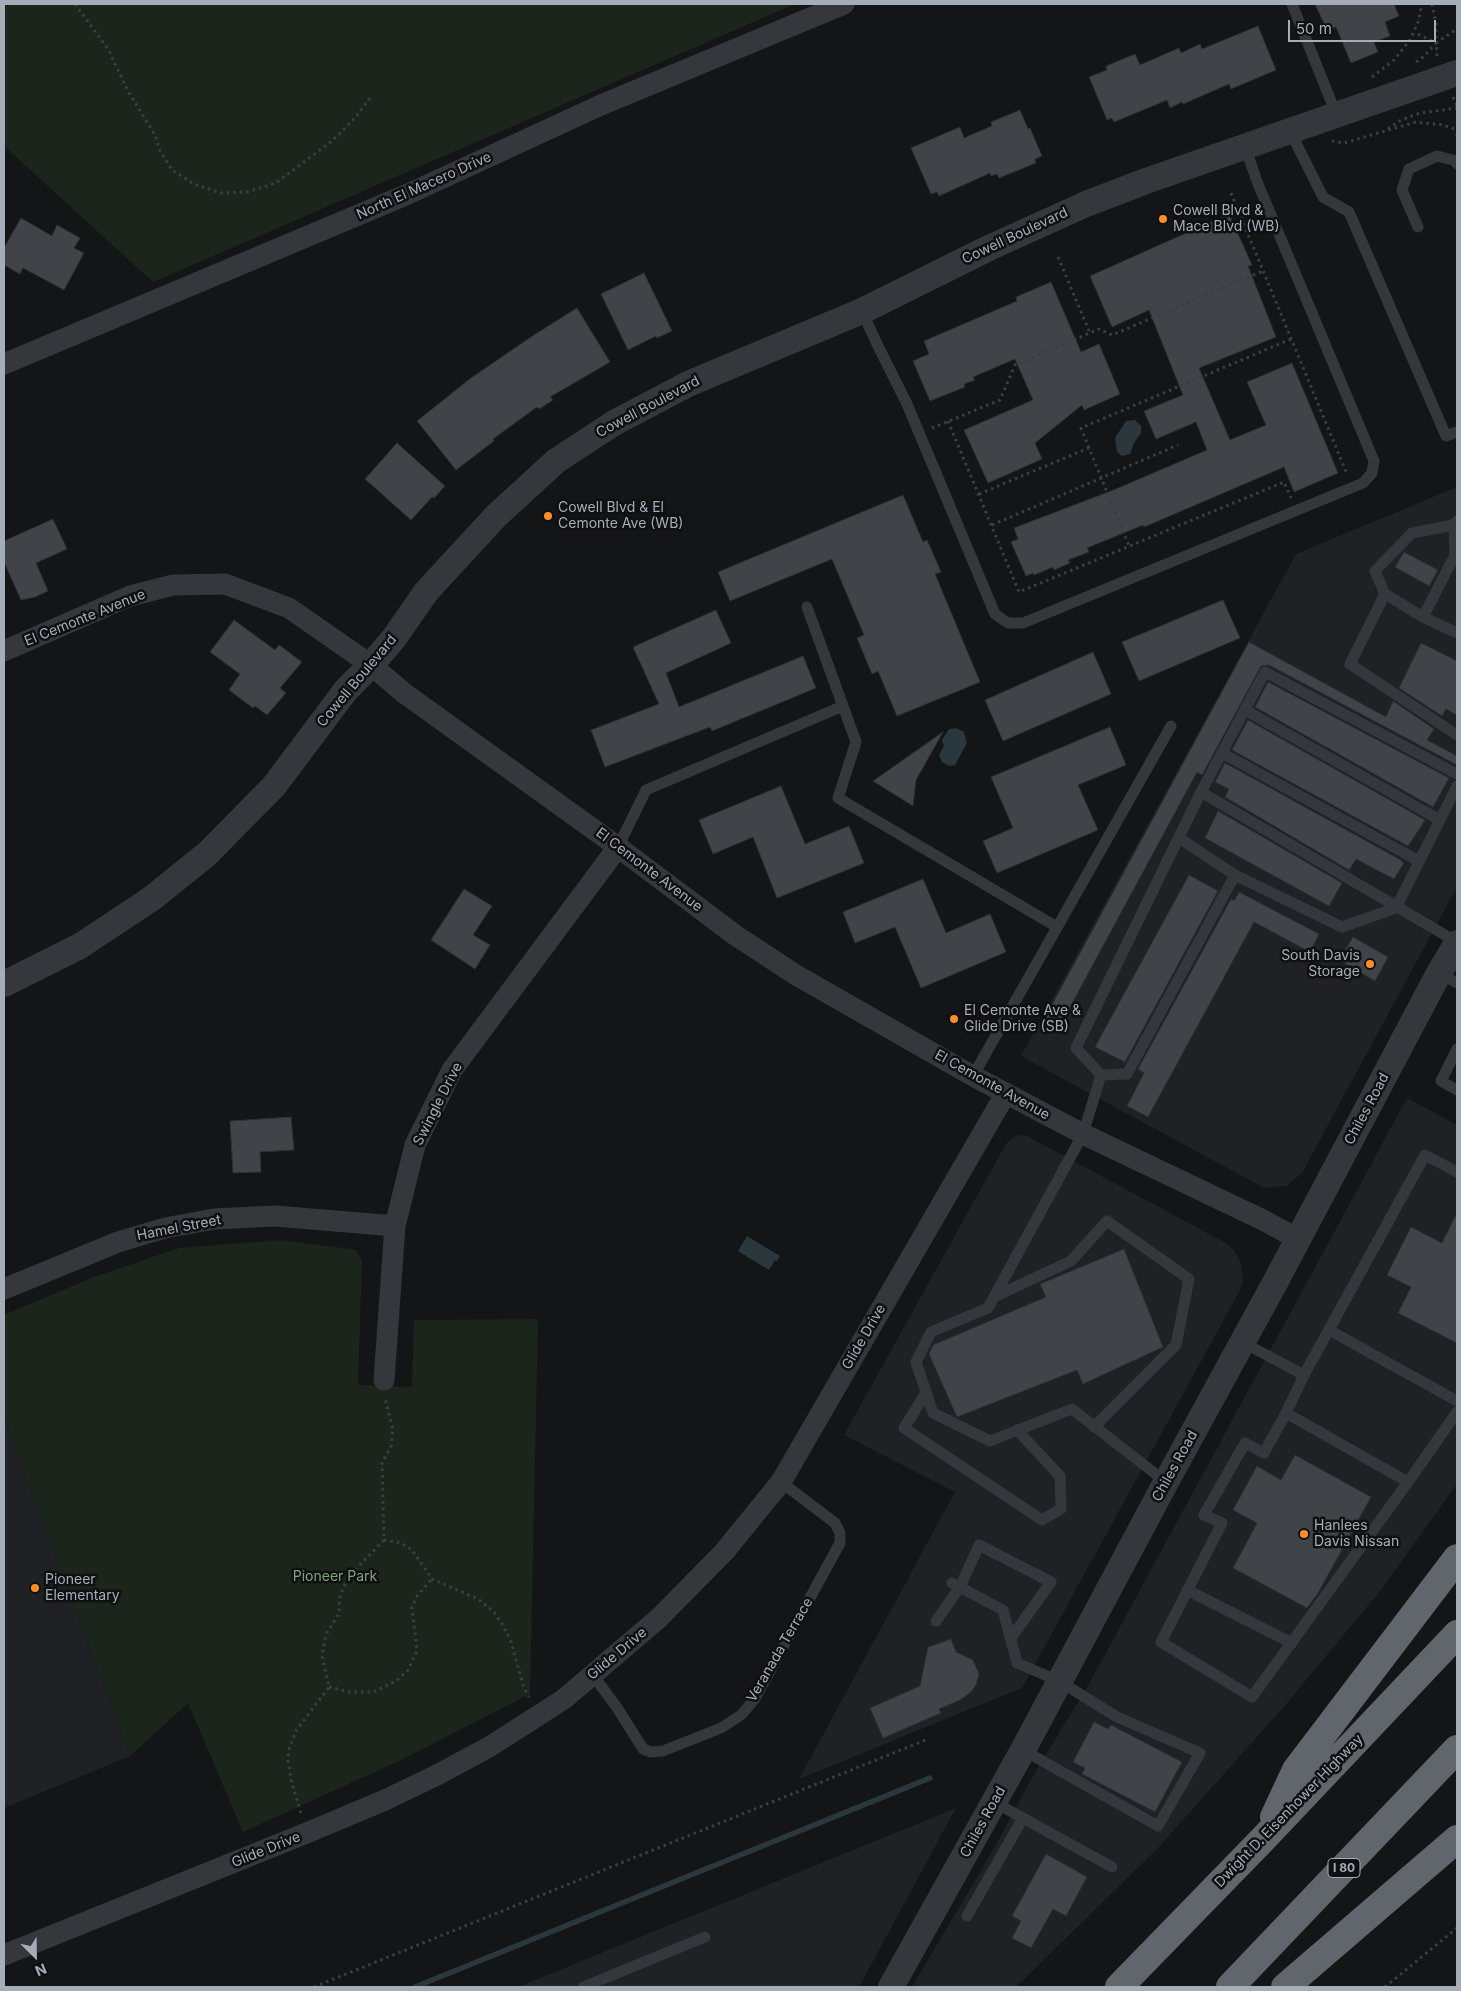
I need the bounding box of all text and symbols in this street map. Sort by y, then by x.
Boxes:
scale bar [1291,10,1438,42]
text: 50 m [1296,19,1332,38]
street label: North El Macero Drive [354,149,494,223]
place label: Cowell Blvd & Mace Blvd (WB) [1173,203,1279,236]
street label: Cowell Boulevard [959,204,1071,268]
marker: Cowell Blvd & Mace Blvd (WB) [1157,213,1169,225]
street label: Cowell Boulevard [593,373,703,441]
place label: Cowell Blvd & El Cemonte Ave (WB) [558,500,683,532]
marker: Cowell Blvd & El Cemonte Ave (WB) [542,510,554,522]
street label: El Cemonte Avenue [22,586,148,650]
street label: Cowell Boulevard [314,632,400,730]
street label: El Cemonte Avenue [593,825,705,915]
place label: South Davis Storage [1281,948,1360,980]
marker: South Davis Storage [1364,958,1376,970]
place label: El Cemonte Ave & Glide Drive (SB) [964,1003,1081,1036]
marker: El Cemonte Ave & Glide Drive (SB) [948,1013,960,1025]
street label: El Cemonte Avenue [932,1046,1052,1124]
street label: Swingle Drive [410,1060,466,1148]
street label: Chiles Road [1341,1070,1393,1148]
street label: Hamel Street [135,1212,223,1244]
street label: Glide Drive [839,1301,889,1373]
street label: Chiles Road [1149,1428,1201,1504]
place label: Hanlees Davis Nissan [1314,1518,1399,1550]
marker: Hanlees Davis Nissan [1298,1528,1310,1540]
park label: Pioneer Park [293,1569,377,1585]
place label: Pioneer Elementary [45,1572,120,1604]
marker: Pioneer Elementary [29,1582,41,1594]
street label: Veranada Terrace [743,1595,817,1705]
street label: Glide Drive [584,1624,650,1684]
street label: Dwight D. Eisenhower Highway [1211,1731,1367,1891]
street label: Chiles Road [957,1784,1009,1860]
street label: Glide Drive [229,1829,303,1871]
road number: I 80 [1328,1859,1360,1878]
north arrow [10,1931,60,1981]
text: N [33,1960,49,1980]

